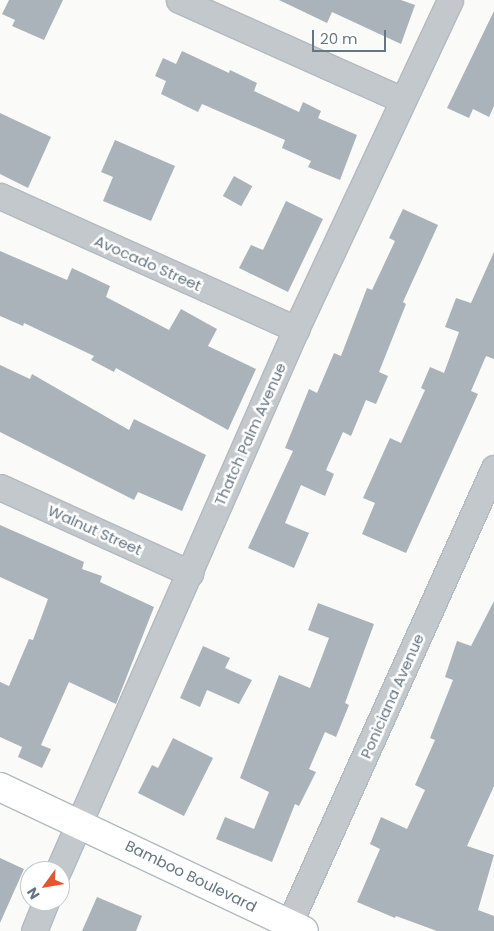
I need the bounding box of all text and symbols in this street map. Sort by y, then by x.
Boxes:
scale bar [314,20,388,52]
text: 20 m [320,28,358,49]
street label: Avocado Street [92,231,204,295]
street label: Thatch Palm Avenue [210,360,290,508]
street label: Walnut Street [45,501,145,559]
street label: Poniciana Avenue [356,631,428,761]
street label: Bamboo Boulevard [122,836,260,916]
north arrow [20,861,70,911]
text: N [22,884,44,903]

